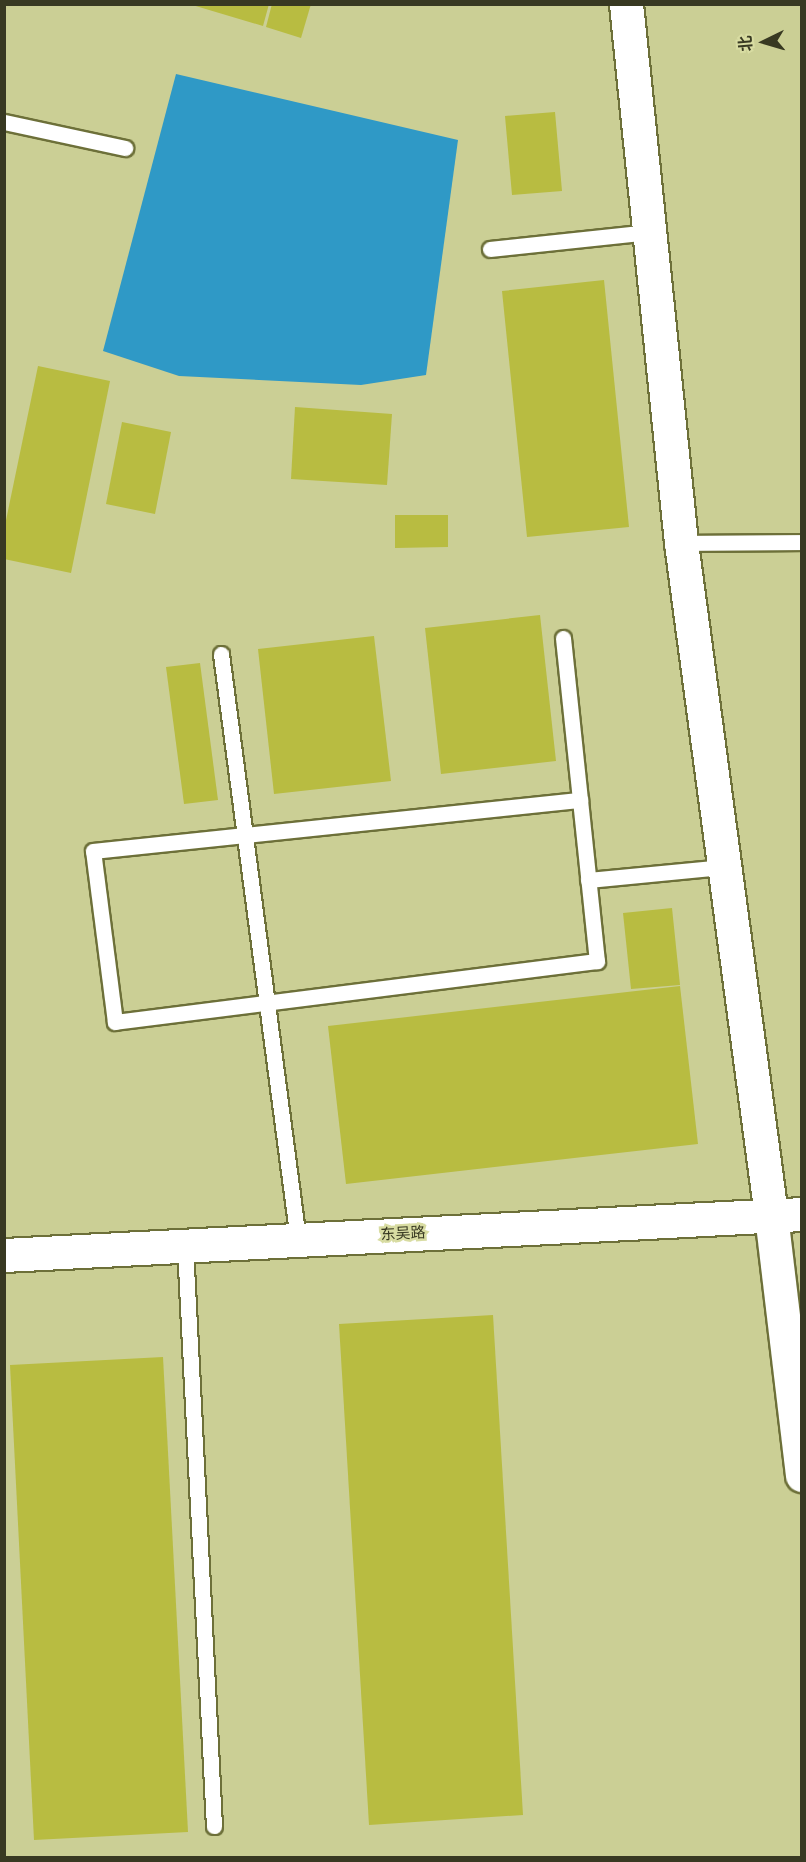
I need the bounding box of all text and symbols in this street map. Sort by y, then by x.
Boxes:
north arrow [734,12,794,72]
text: 北 [736,35,755,52]
street label: 东吴路 [380,1224,426,1244]

